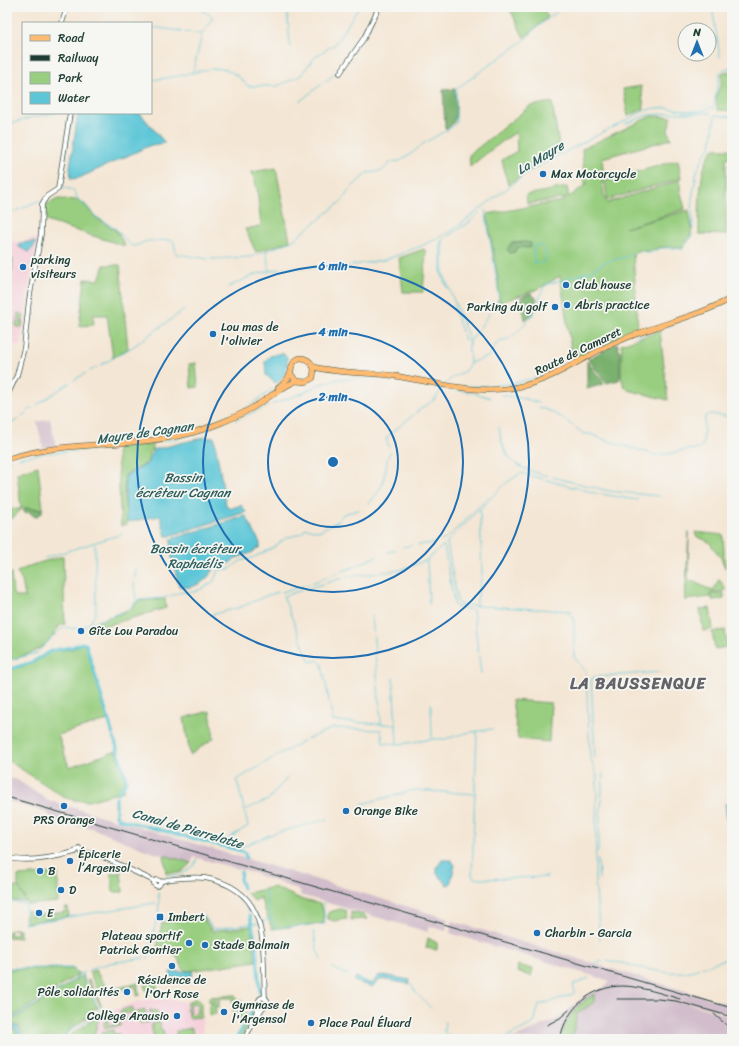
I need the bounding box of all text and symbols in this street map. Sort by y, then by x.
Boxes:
legend [22,22,152,114]
north arrow [677,22,717,62]
text: N [692,23,701,42]
text: Road [58,27,85,49]
text: Railway [58,47,99,69]
text: Park [58,67,83,89]
text: Water [58,87,91,109]
water label: La Mayre [512,133,570,181]
place label: Max Motorcycle [551,163,636,185]
marker: Max Motorcycle [538,169,548,179]
place label: parking visiteurs [30,249,77,285]
text: 6 min [318,255,348,277]
marker: parking visiteurs [18,262,28,272]
place label: Club house [574,274,631,296]
marker: Club house [561,280,571,290]
place label: Abris practice [574,294,650,316]
place label: Parking du golf [467,296,549,318]
marker: Abris practice [562,300,572,310]
marker: Parking du golf [550,302,560,312]
place label: Lou mas de l'olivier [221,316,279,352]
street label: Route de Camaret [531,320,625,382]
text: 4 min [317,321,348,343]
marker: Lou mas de l'olivier [208,329,218,339]
text: 2 min [317,386,348,408]
water label: Mayre de Cagnan [95,414,197,451]
centre of rings [326,455,340,469]
water label: Bassin écrêteur Cagnan [136,466,232,504]
water label: Bassin écrêteur Raphaélis [150,537,243,575]
place label: Gîte Lou Paradou [89,620,179,642]
marker: Gîte Lou Paradou [76,626,86,636]
district label: LA BAUSSENQUE [570,669,706,698]
place label: Orange Bike [354,800,418,822]
marker: PRS Orange [59,801,69,811]
water label: Canal de Pierrelatte [130,802,247,856]
marker: Orange Bike [341,806,351,816]
place label: PRS Orange [33,809,95,831]
place label: Épicerie l’Argensol [78,843,131,879]
marker: Épicerie l’Argensol [65,856,75,866]
place label: B [48,860,56,882]
marker: B [35,866,45,876]
place label: D [69,879,77,901]
marker: D [56,885,66,895]
place label: E [47,902,55,924]
place label: Imbert [167,906,205,928]
marker: E [34,908,44,918]
marker: Imbert [155,912,165,922]
place label: Charbin - Garcia [545,922,632,944]
place label: Plateau sportif Patrick Gontier [100,925,183,961]
marker: Charbin - Garcia [532,928,542,938]
place label: Stade Balmain [213,934,290,956]
marker: Plateau sportif Patrick Gontier [184,938,194,948]
marker: Stade Balmain [200,940,210,950]
marker: Résidence de l'Ort Rose [167,961,177,971]
place label: Résidence de l'Ort Rose [138,969,206,1005]
place label: Pôle solidarités [37,981,119,1003]
marker: Pôle solidarités [122,987,132,997]
place label: Gymnase de l'Argensol [232,994,295,1030]
place label: Collège Arausio [87,1005,169,1027]
marker: Gymnase de l'Argensol [219,1007,229,1017]
marker: Collège Arausio [172,1011,182,1021]
place label: Place Paul Éluard [319,1012,412,1034]
marker: Place Paul Éluard [306,1018,316,1028]

